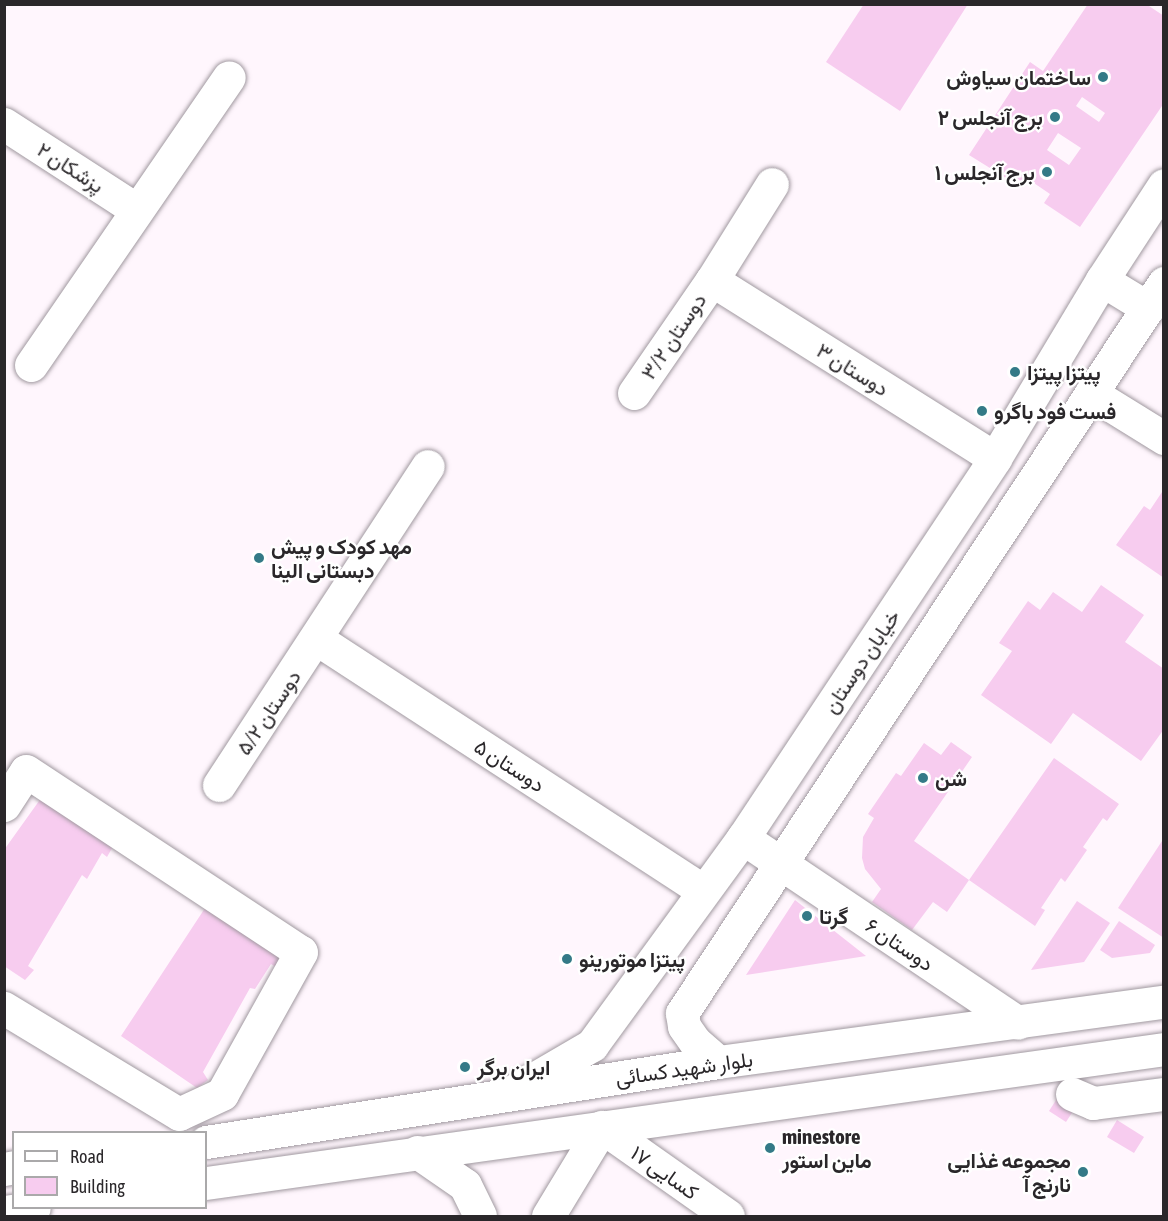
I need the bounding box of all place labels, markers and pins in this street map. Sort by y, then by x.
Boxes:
place label: ساختمان سیاوش [946,64,1091,90]
marker: ساختمان سیاوش [1096,70,1110,84]
place label: برج آنجلس ۲ [938,104,1043,130]
marker: برج آنجلس ۲ [1048,110,1062,124]
place label: برج آنجلس ۱ [935,159,1035,185]
marker: برج آنجلس ۱ [1040,165,1054,179]
place label: پیتزا پیتزا [1027,359,1101,385]
marker: پیتزا پیتزا [1008,365,1022,379]
place label: فست فود باگرو [994,398,1116,424]
marker: فست فود باگرو [975,404,989,418]
place label: مهد کودک و پیش دبستانی الینا [271,533,412,583]
marker: مهد کودک و پیش دبستانی الینا [252,551,266,565]
place label: شن [935,765,967,791]
marker: شن [916,771,930,785]
place label: گرتا [819,903,848,929]
marker: گرتا [800,909,814,923]
place label: پیتزا موتورینو [579,946,685,972]
marker: پیتزا موتورینو [560,952,574,966]
place label: ایران برگر [477,1054,550,1080]
marker: ایران برگر [458,1060,472,1074]
place label: minestore ماین استور [782,1123,872,1173]
marker: minestore ماین استور [763,1141,777,1155]
place label: مجموعه غذایی نارنج آ [947,1147,1071,1197]
marker: مجموعه غذایی نارنج آ [1076,1165,1090,1179]

